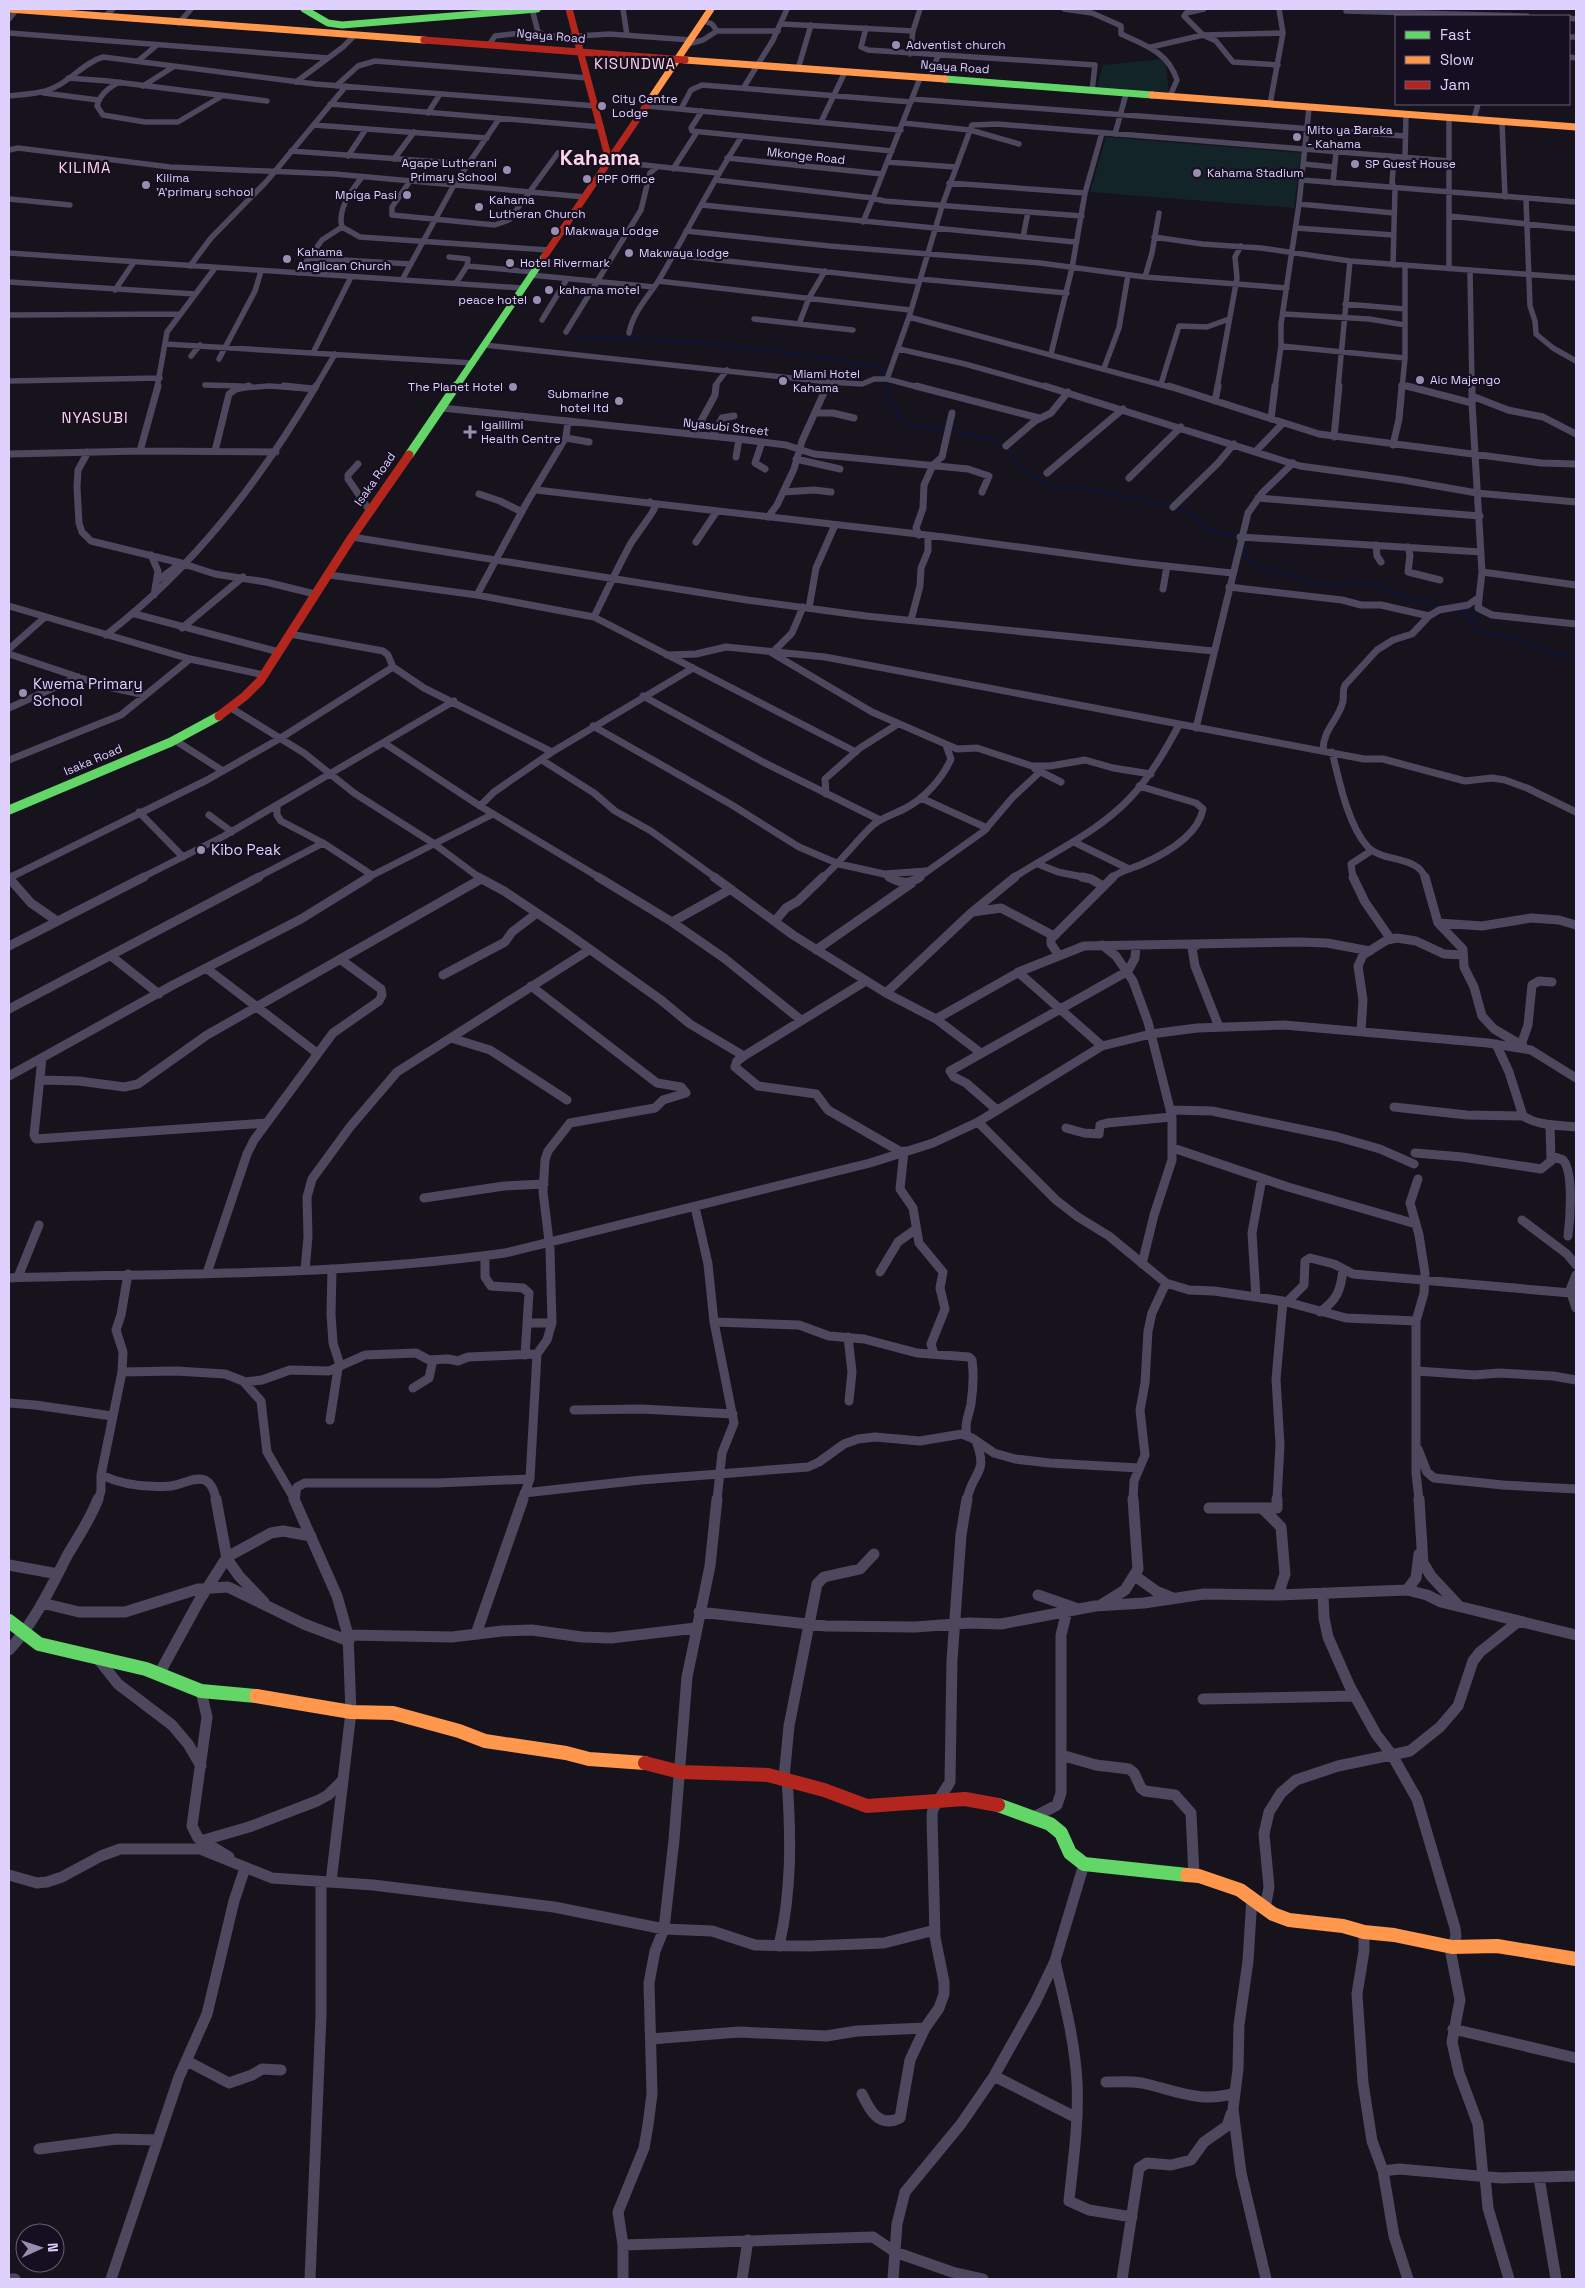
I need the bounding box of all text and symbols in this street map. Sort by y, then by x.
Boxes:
legend [1395,15,1570,105]
street label: Ngaya Road [516,25,586,47]
text: Fast [1440,25,1471,44]
place label: Adventist church [906,37,1006,53]
marker: Adventist church [890,39,902,51]
text: Slow [1440,50,1474,69]
district label: KISUNDWA [594,54,676,73]
street label: Ngaya Road [920,57,990,77]
text: Jam [1440,75,1470,94]
place label: City Centre Lodge [612,91,678,121]
marker: City Centre Lodge [596,100,608,112]
place label: Mito ya Baraka - Kahama [1307,122,1393,152]
marker: Mito ya Baraka - Kahama [1291,131,1303,143]
district label: Kahama [560,144,640,171]
street label: Mkonge Road [766,144,846,168]
place label: Agape Lutherani Primary School [402,155,497,185]
place label: SP Guest House [1365,156,1456,172]
district label: KILIMA [58,158,112,177]
marker: SP Guest House [1349,158,1361,170]
marker: Agape Lutherani Primary School [501,164,513,176]
place label: Kahama Stadium [1207,165,1304,181]
marker: Kahama Stadium [1191,167,1203,179]
place label: Kilima 'A'primary school [156,170,254,200]
place label: PPF Office [597,171,655,187]
marker: PPF Office [581,173,593,185]
marker: Kilima 'A'primary school [140,179,152,191]
place label: Mpiga Pasi [335,187,397,203]
marker: Mpiga Pasi [401,189,413,201]
place label: Kahama Lutheran Church [489,192,586,222]
marker: Kahama Lutheran Church [473,201,485,213]
place label: Makwaya Lodge [565,223,659,239]
marker: Makwaya Lodge [549,225,561,237]
place label: Kahama Anglican Church [297,244,391,274]
place label: Makwaya lodge [639,245,729,261]
marker: Makwaya lodge [623,247,635,259]
marker: Kahama Anglican Church [281,253,293,265]
place label: Hotel Rivermark [520,255,611,271]
marker: Hotel Rivermark [504,257,516,269]
place label: kahama motel [559,282,640,298]
marker: kahama motel [543,284,555,296]
place label: peace hotel [458,292,527,308]
marker: peace hotel [531,294,543,306]
place label: Miami Hotel Kahama [793,366,860,396]
place label: Aic Majengo [1430,372,1501,388]
marker: Aic Majengo [1414,374,1426,386]
marker: Miami Hotel Kahama [777,375,789,387]
place label: The Planet Hotel [408,379,503,395]
marker: The Planet Hotel [507,381,519,393]
place label: Submarine hotel ltd [547,386,609,416]
marker: Submarine hotel ltd [613,395,625,407]
district label: NYASUBI [61,408,129,427]
street label: Nyasubi Street [682,415,770,439]
place label: Igalilimi Health Centre [481,417,561,447]
marker: Igalilimi Health Centre [463,425,477,439]
street label: Isaka Road [351,449,399,509]
place label: Kwema Primary School [33,674,143,710]
marker: Kwema Primary School [17,687,29,699]
street label: Isaka Road [61,741,125,779]
place label: Kibo Peak [211,840,281,859]
marker: Kibo Peak [195,844,207,856]
north arrow [15,2223,65,2273]
text: N [44,2242,62,2252]

